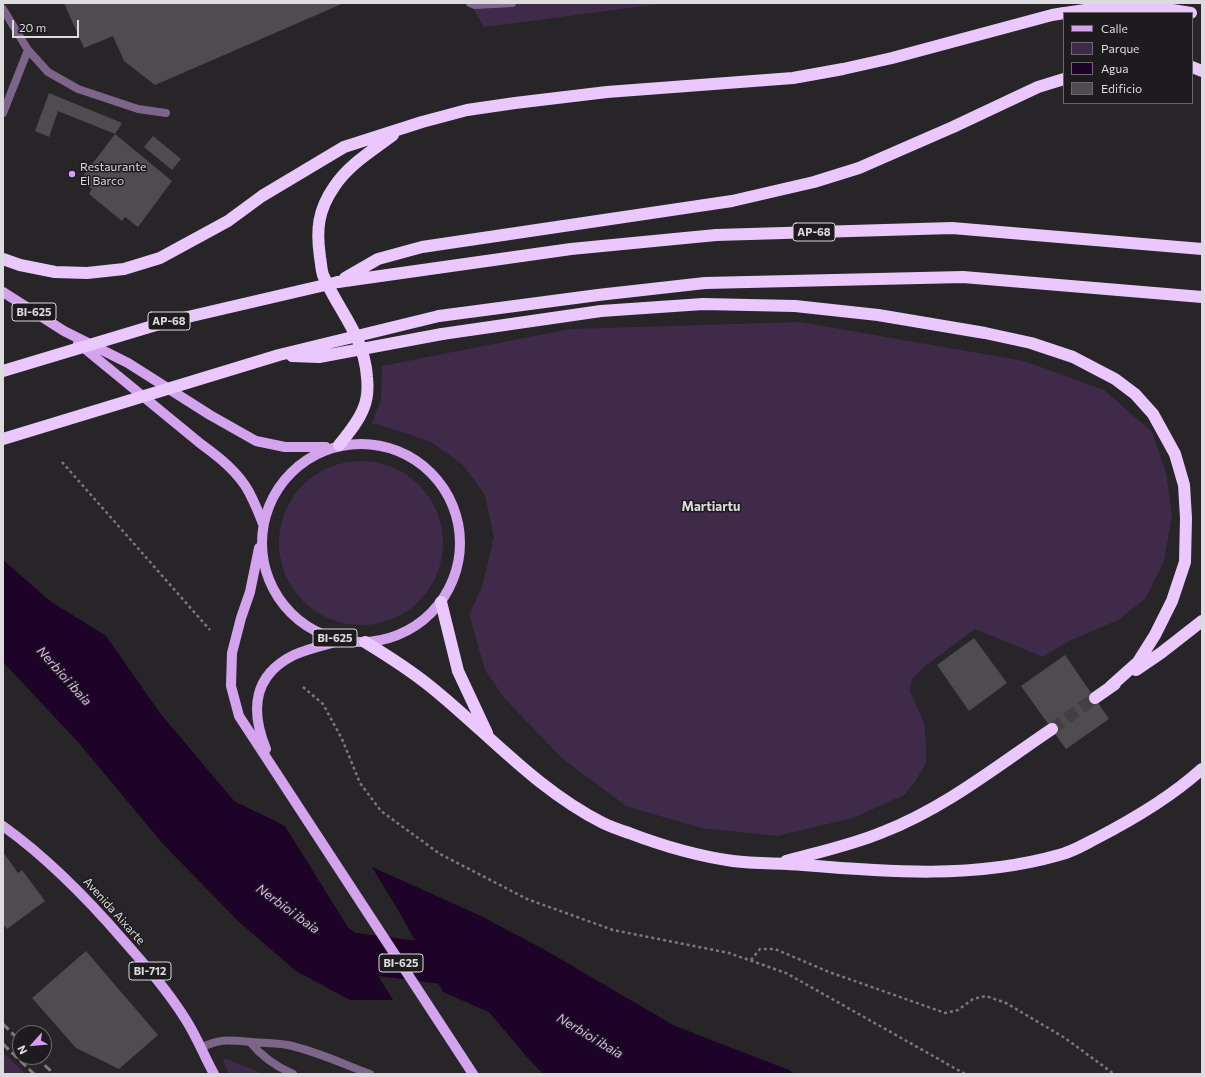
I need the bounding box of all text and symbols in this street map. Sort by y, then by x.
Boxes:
scale bar [14,12,81,38]
legend [1063,12,1193,104]
text: 20 m [19,20,46,34]
text: Calle [1101,21,1128,35]
text: Parque [1101,41,1139,55]
text: Agua [1101,61,1129,75]
text: Edificio [1101,81,1142,95]
place label: Restaurante El Barco [80,160,146,188]
marker: Restaurante El Barco [67,169,77,179]
road number: AP-68 [793,223,835,241]
road number: BI-625 [12,303,56,321]
road number: AP-68 [148,312,190,330]
district label: Martiartu [682,499,740,515]
road number: BI-625 [313,629,357,647]
water label: Nerbioi ibaia [33,643,95,709]
street label: Avenida Aixarte [80,874,148,948]
water label: Nerbioi ibaia [253,881,323,937]
road number: BI-625 [379,954,423,972]
road number: BI-712 [129,962,171,980]
water label: Nerbioi ibaia [554,1010,626,1062]
north arrow [12,1025,52,1065]
text: N [14,1044,29,1057]

